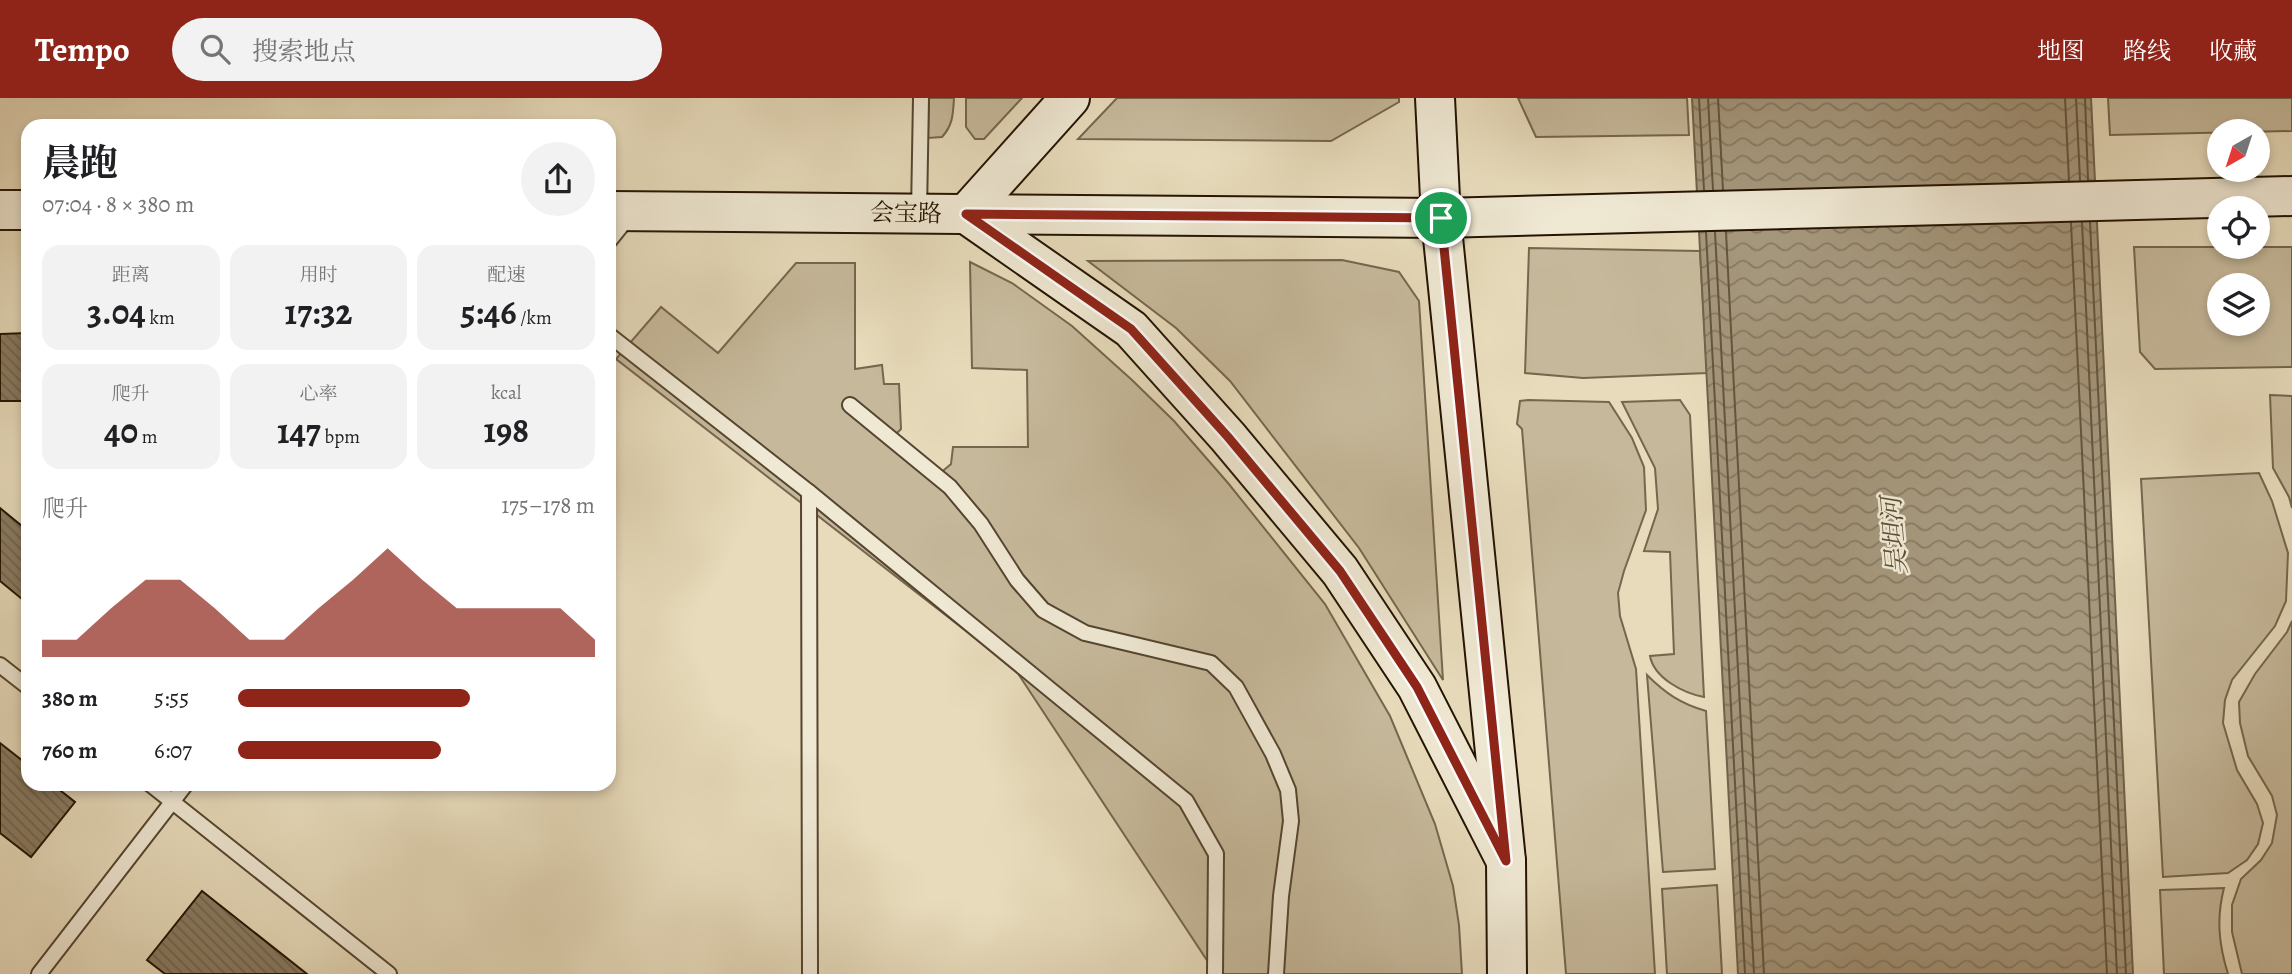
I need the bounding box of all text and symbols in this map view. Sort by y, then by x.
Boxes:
search box [172,18,662,81]
text: Tempo [35,27,130,72]
icon: search [196,30,234,68]
text: 搜索地点 [252,34,356,69]
text: 地图 [2037,35,2085,67]
text: 路线 [2123,35,2171,67]
text: 收藏 [2209,35,2257,67]
north arrow [2207,119,2270,182]
map controls [2207,119,2270,336]
text: 晨跑 [42,137,118,189]
button: share [521,142,595,216]
pin [1411,188,1471,248]
text: 07:04 · 8 × 380 m [42,189,194,220]
street label: 会宝路 [870,196,942,230]
button: locate [2207,196,2270,259]
icon: arrive [1422,199,1460,237]
text: 距离 [112,262,150,288]
text: 用时 [299,262,338,288]
text: 配速 [487,262,525,288]
button: layers [2207,273,2270,336]
text: 3.04 [87,288,146,336]
text: 17:32 [285,288,352,336]
text: 5:46 [460,288,517,336]
text: km [146,305,175,331]
text: /km [517,305,552,331]
text: kcal [491,380,521,406]
text: 爬升 [112,381,150,407]
text: 心率 [299,381,338,407]
text: 198 [483,406,529,454]
text: 40 [104,407,138,455]
text: 147 [277,407,321,455]
text: m [138,424,158,450]
text: bpm [321,424,360,450]
text: 175–178 m [501,490,595,521]
water label: 吴坦河 [1873,492,1915,576]
text: 爬升 [42,493,88,524]
text: 380 m [42,683,98,714]
text: 5:55 [154,683,189,714]
text: 760 m [42,735,97,766]
text: 6:07 [154,735,192,766]

